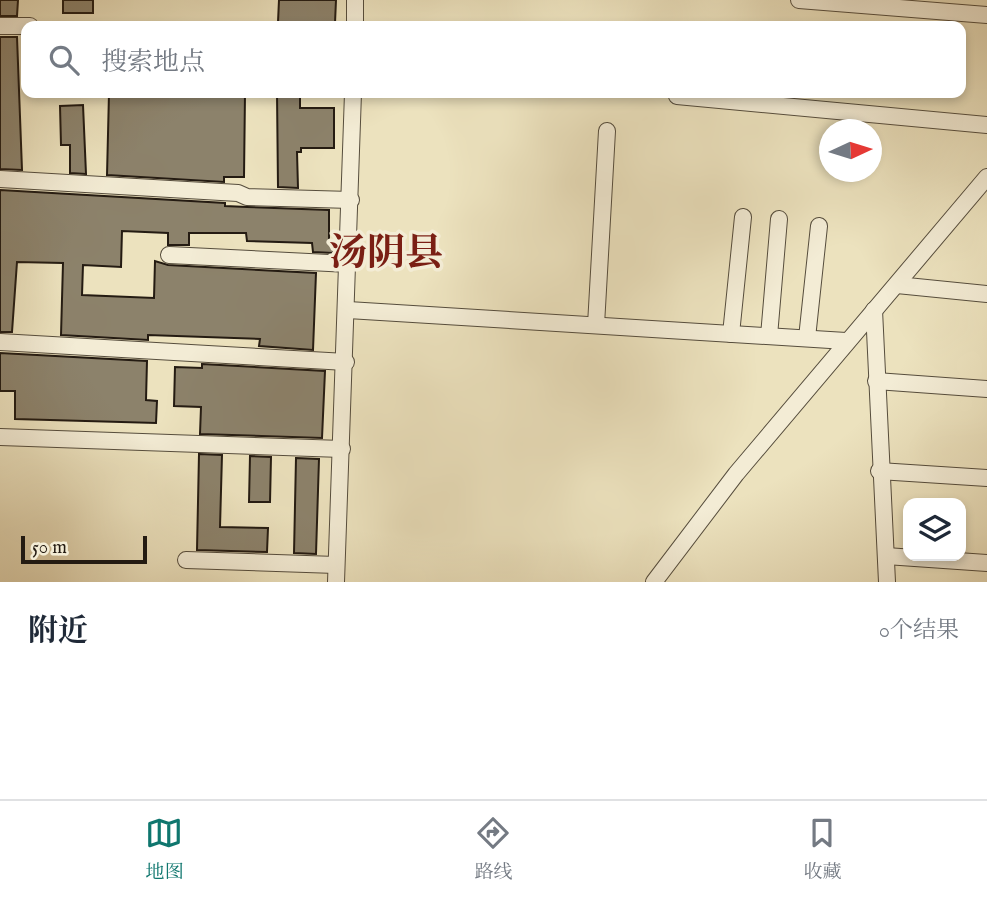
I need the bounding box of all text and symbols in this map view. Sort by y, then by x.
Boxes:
search box [21,21,966,98]
icon: search [45,41,83,79]
text: 搜索地点 [101,46,205,79]
north arrow [819,119,882,182]
district label: 汤阴县 [329,231,443,279]
map controls [903,498,966,561]
button: layers [903,498,966,561]
scale bar [21,533,147,565]
text: 50 m [32,536,67,560]
text: 附近 [28,613,88,651]
text: 0个结果 [879,616,959,645]
tab: 地图 [145,814,184,885]
tab: 路线 [474,814,513,885]
tab: 收藏 [803,814,842,885]

